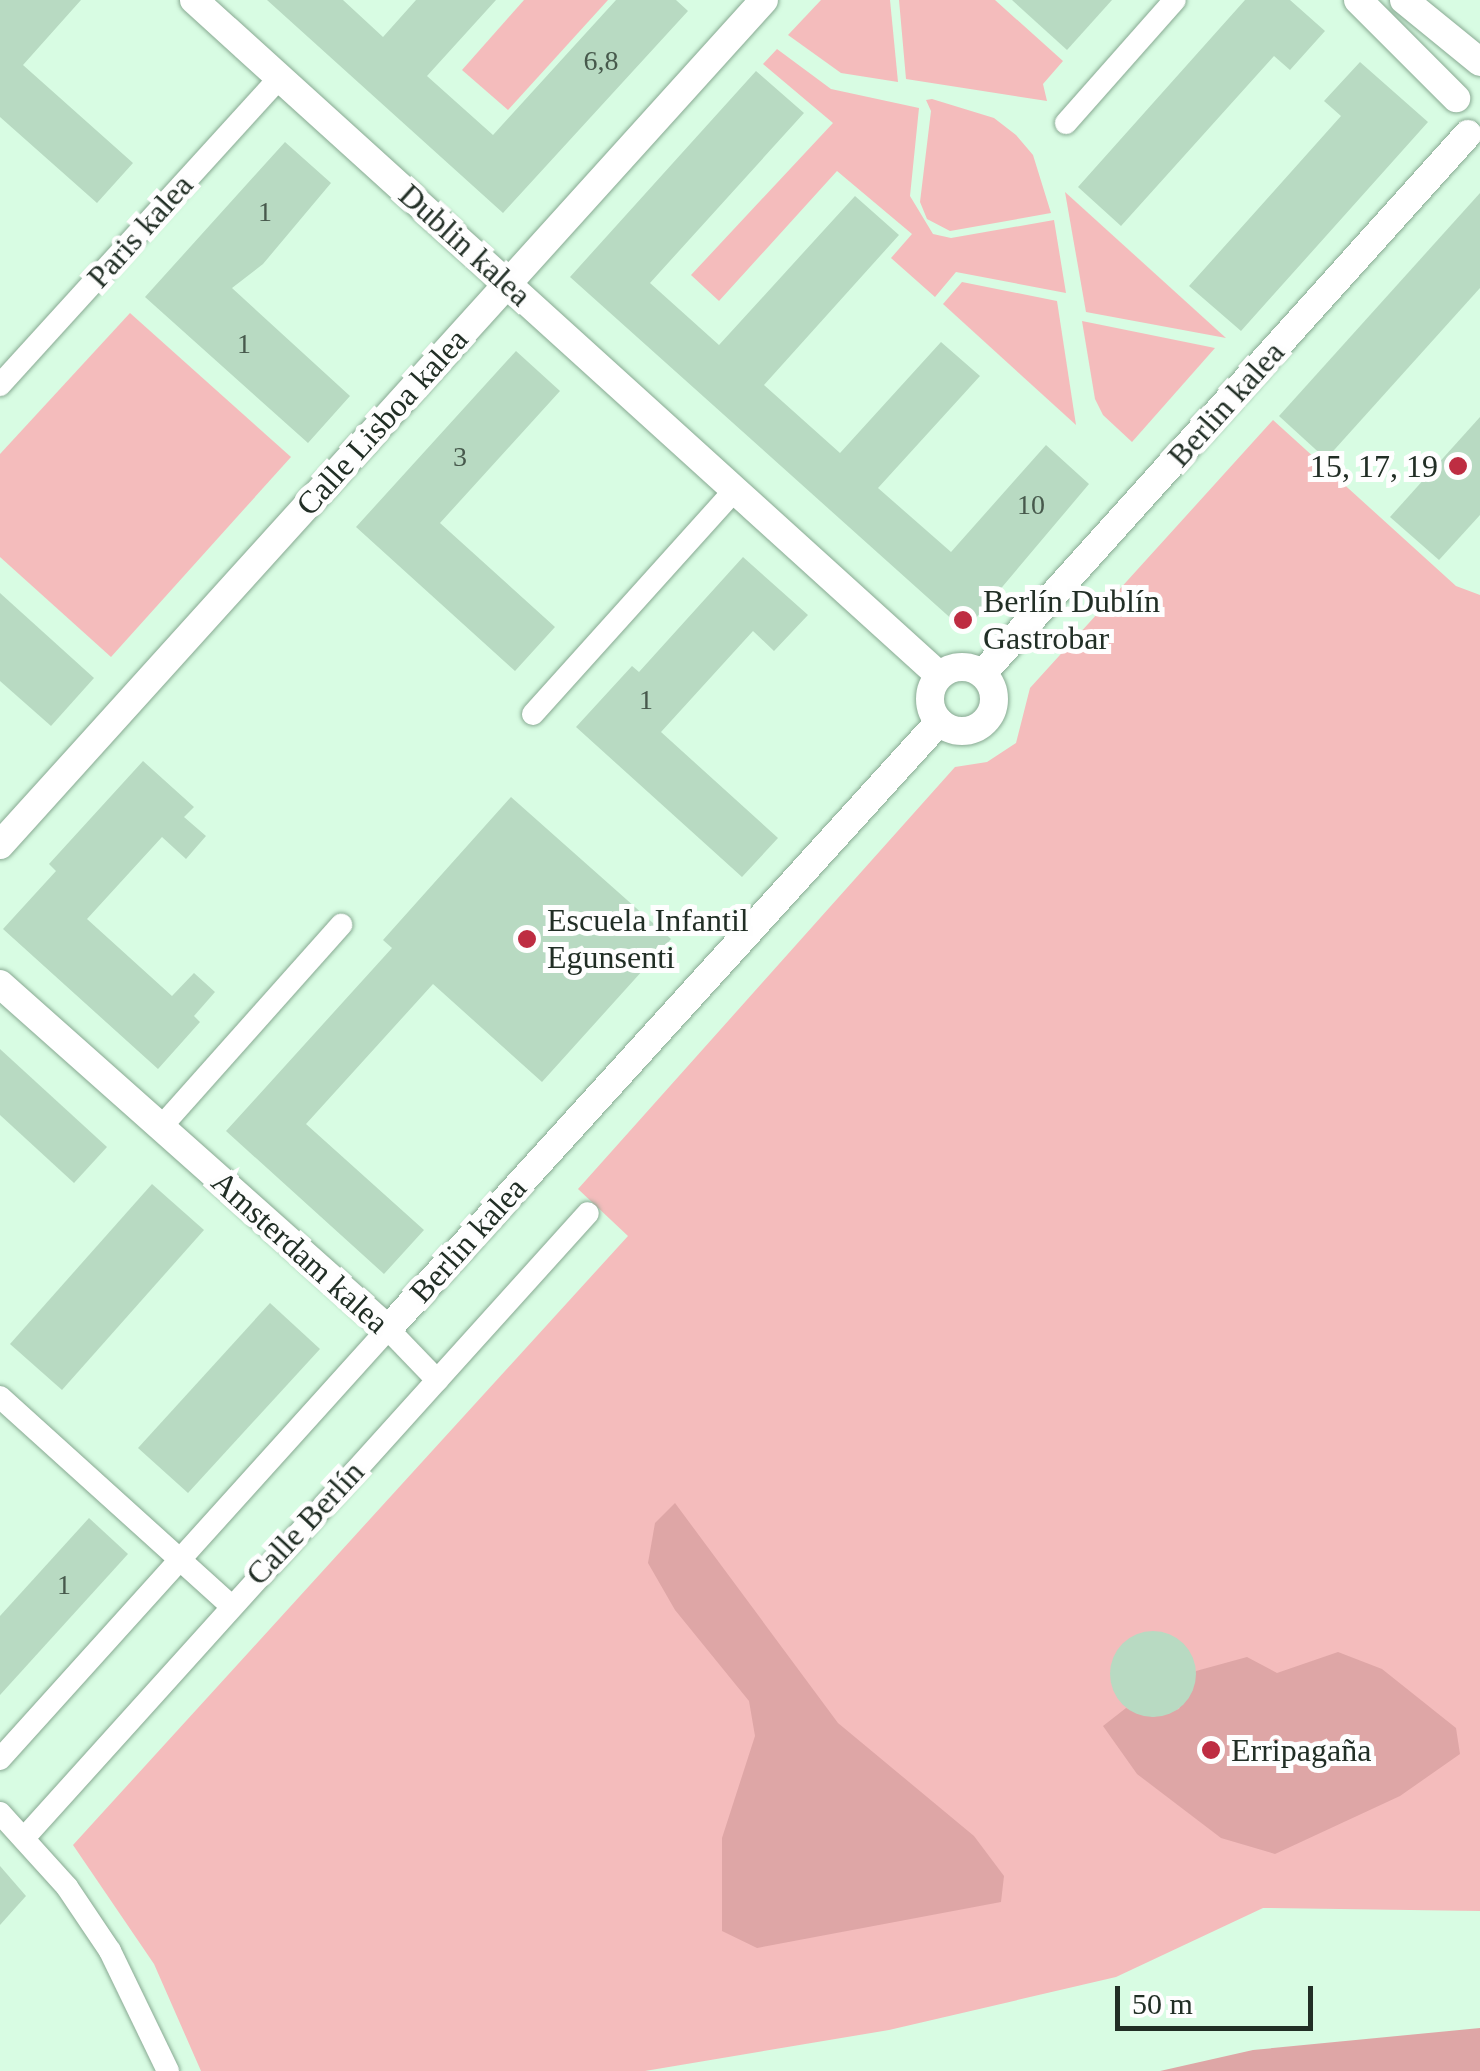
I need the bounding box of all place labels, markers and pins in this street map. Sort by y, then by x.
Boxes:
place label: 15, 17, 19 [1310,447,1438,485]
marker: 15, 17, 19 [1447,455,1469,477]
place label: Berlín Dublín Gastrobar [983,583,1160,658]
marker: Berlín Dublín Gastrobar [952,609,974,631]
place label: Escuela Infantil Egunsenti [547,902,749,977]
marker: Escuela Infantil Egunsenti [516,928,538,950]
place label: Erripagaña [1231,1731,1371,1769]
marker: Erripagaña [1200,1739,1222,1761]

